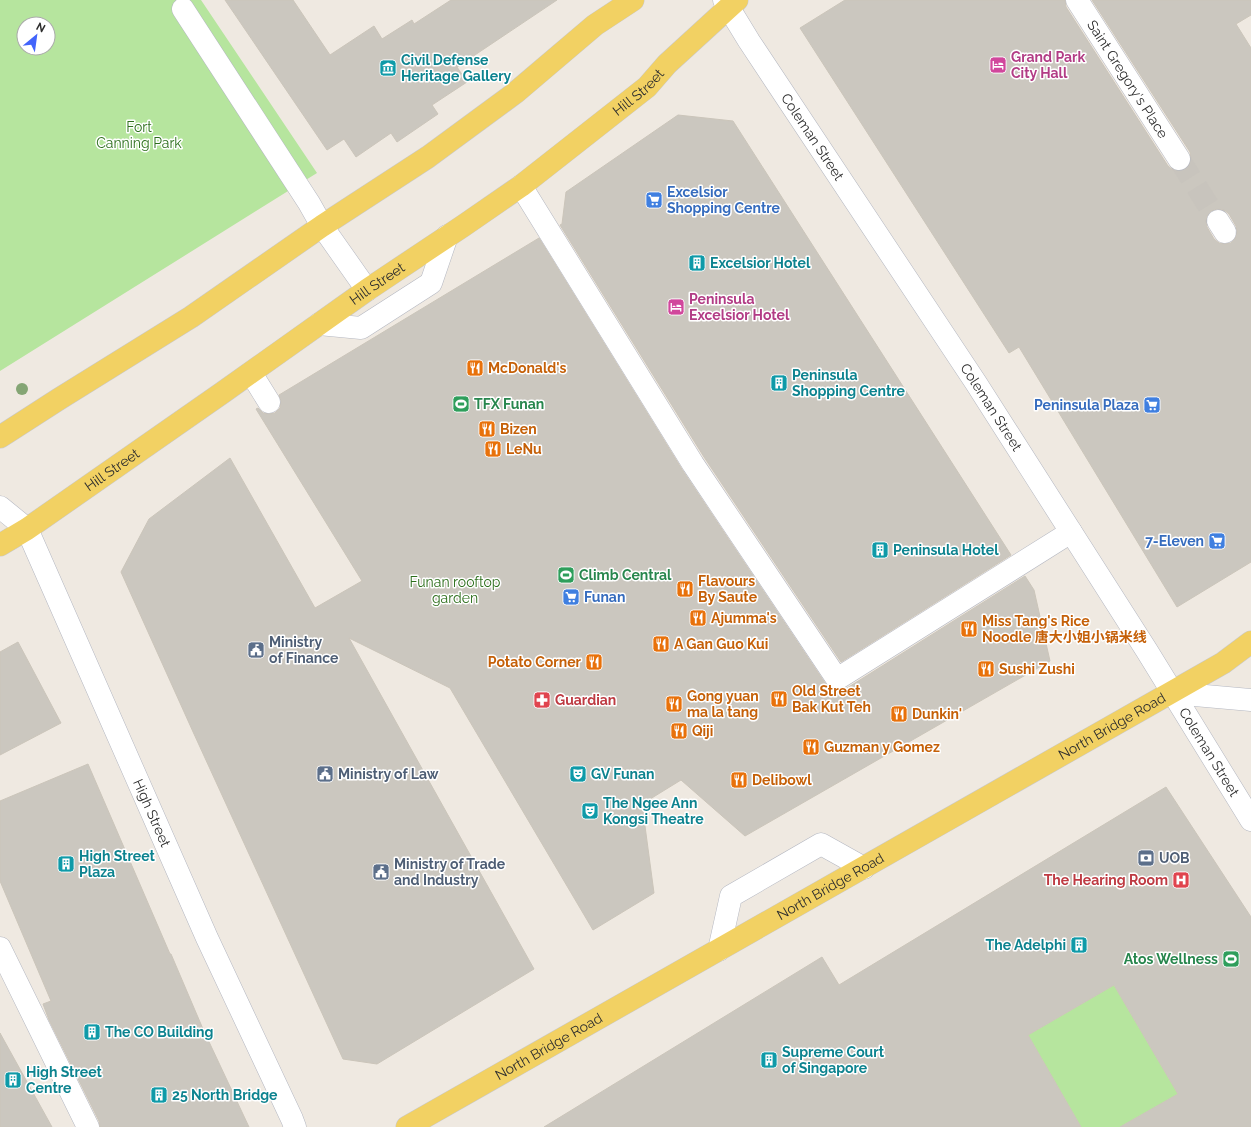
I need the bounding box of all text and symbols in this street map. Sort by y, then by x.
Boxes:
north arrow [16,16,56,56]
street label: Saint Gregory's Place [1084,17,1171,141]
text: N [34,20,47,35]
place label: Grand Park City Hall [1011,49,1085,81]
place label: Civil Defense Heritage Gallery [401,52,512,84]
hotel icon: Grand Park City Hall [988,55,1008,75]
museum icon: Civil Defense Heritage Gallery [378,58,398,78]
street label: Hill Street [609,65,667,119]
street label: Coleman Street [778,90,847,184]
park label: Fort Canning Park [96,119,182,151]
place label: Excelsior Shopping Centre [667,184,781,216]
supermarket icon: Excelsior Shopping Centre [644,190,664,210]
building icon: Excelsior Hotel [687,253,707,273]
place label: Excelsior Hotel [710,255,811,271]
street label: Hill Street [346,259,408,308]
place label: Peninsula Excelsior Hotel [689,291,790,323]
hotel icon: Peninsula Excelsior Hotel [666,297,686,317]
restaurant icon: McDonald's [465,358,485,378]
place label: McDonald's [488,360,567,376]
street label: Coleman Street [957,360,1025,454]
place label: Peninsula Shopping Centre [792,367,906,399]
building icon: Peninsula Shopping Centre [769,373,789,393]
sports icon: TFX Funan [451,394,471,414]
supermarket icon: Peninsula Plaza [1142,395,1162,415]
place label: TFX Funan [474,396,544,412]
place label: Peninsula Plaza [1034,397,1139,413]
restaurant icon: Bizen [477,419,497,439]
place label: Bizen [500,421,537,437]
restaurant icon: LeNu [483,439,503,459]
place label: LeNu [506,441,542,457]
street label: Hill Street [82,445,143,494]
supermarket icon: 7-Eleven [1207,531,1227,551]
place label: 7-Eleven [1145,533,1204,549]
building icon: Peninsula Hotel [870,540,890,560]
place label: Peninsula Hotel [893,542,999,558]
sports icon: Climb Central [556,565,576,585]
place label: Climb Central [579,567,672,583]
place label: Flavours By Saute [698,573,758,605]
park label: Funan rooftop garden [409,574,501,606]
restaurant icon: Flavours By Saute [675,579,695,599]
supermarket icon: Funan [561,587,581,607]
place label: Funan [584,589,625,605]
restaurant icon: Ajumma's [688,608,708,628]
place label: Ajumma's [711,610,777,626]
place label: Miss Tang's Rice Noodle 唐大小姐小锅米线 [982,613,1147,645]
restaurant icon: Miss Tang's Rice Noodle 唐大小姐小锅米线 [959,619,979,639]
place label: Ministry of Finance [269,634,339,666]
restaurant icon: A Gan Guo Kui [651,634,671,654]
place label: A Gan Guo Kui [674,636,768,652]
public building icon: Ministry of Finance [246,640,266,660]
restaurant icon: Potato Corner [584,652,604,672]
place label: Potato Corner [488,654,582,670]
restaurant icon: Sushi Zushi [976,659,996,679]
place label: Sushi Zushi [999,661,1075,677]
place label: Old Street Bak Kut Teh [792,683,871,715]
place label: Gong yuan ma la tang [687,688,759,720]
restaurant icon: Old Street Bak Kut Teh [769,689,789,709]
street label: North Bridge Road [1056,689,1168,763]
pharmacy icon: Guardian [532,690,552,710]
place label: Guardian [555,692,616,708]
restaurant icon: Gong yuan ma la tang [664,694,684,714]
restaurant icon: Dunkin' [889,704,909,724]
street label: Coleman Street [1176,705,1243,800]
place label: Dunkin' [912,706,962,722]
restaurant icon: Qiji [669,721,689,741]
place label: Qiji [692,723,713,739]
restaurant icon: Guzman y Gomez [801,737,821,757]
place label: Guzman y Gomez [824,739,940,755]
public building icon: Ministry of Law [315,764,335,784]
theatre icon: GV Funan [568,764,588,784]
place label: Ministry of Law [338,766,439,782]
place label: GV Funan [591,766,655,782]
restaurant icon: Delibowl [729,770,749,790]
place label: Delibowl [752,772,812,788]
street label: High Street [130,776,174,850]
place label: The Ngee Ann Kongsi Theatre [603,795,704,827]
theatre icon: The Ngee Ann Kongsi Theatre [580,801,600,821]
place label: High Street Plaza [79,848,155,880]
bank icon: UOB [1136,848,1156,868]
street label: North Bridge Road [774,850,887,923]
place label: UOB [1159,850,1190,866]
building icon: High Street Plaza [56,854,76,874]
place label: Ministry of Trade and Industry [394,856,506,888]
public building icon: Ministry of Trade and Industry [371,862,391,882]
hospital icon: The Hearing Room [1171,870,1191,890]
place label: The Hearing Room [1044,872,1168,888]
building icon: The Adelphi [1069,935,1089,955]
place label: The Adelphi [986,937,1066,953]
sports icon: Atos Wellness [1221,949,1241,969]
place label: Atos Wellness [1124,951,1218,967]
street label: North Bridge Road [492,1010,605,1083]
building icon: The CO Building [82,1022,102,1042]
place label: The CO Building [105,1024,213,1040]
place label: Supreme Court of Singapore [782,1044,885,1076]
building icon: Supreme Court of Singapore [759,1050,779,1070]
place label: High Street Centre [26,1064,102,1096]
building icon: High Street Centre [3,1070,23,1090]
building icon: 25 North Bridge [149,1085,169,1105]
place label: 25 North Bridge [172,1087,278,1103]

